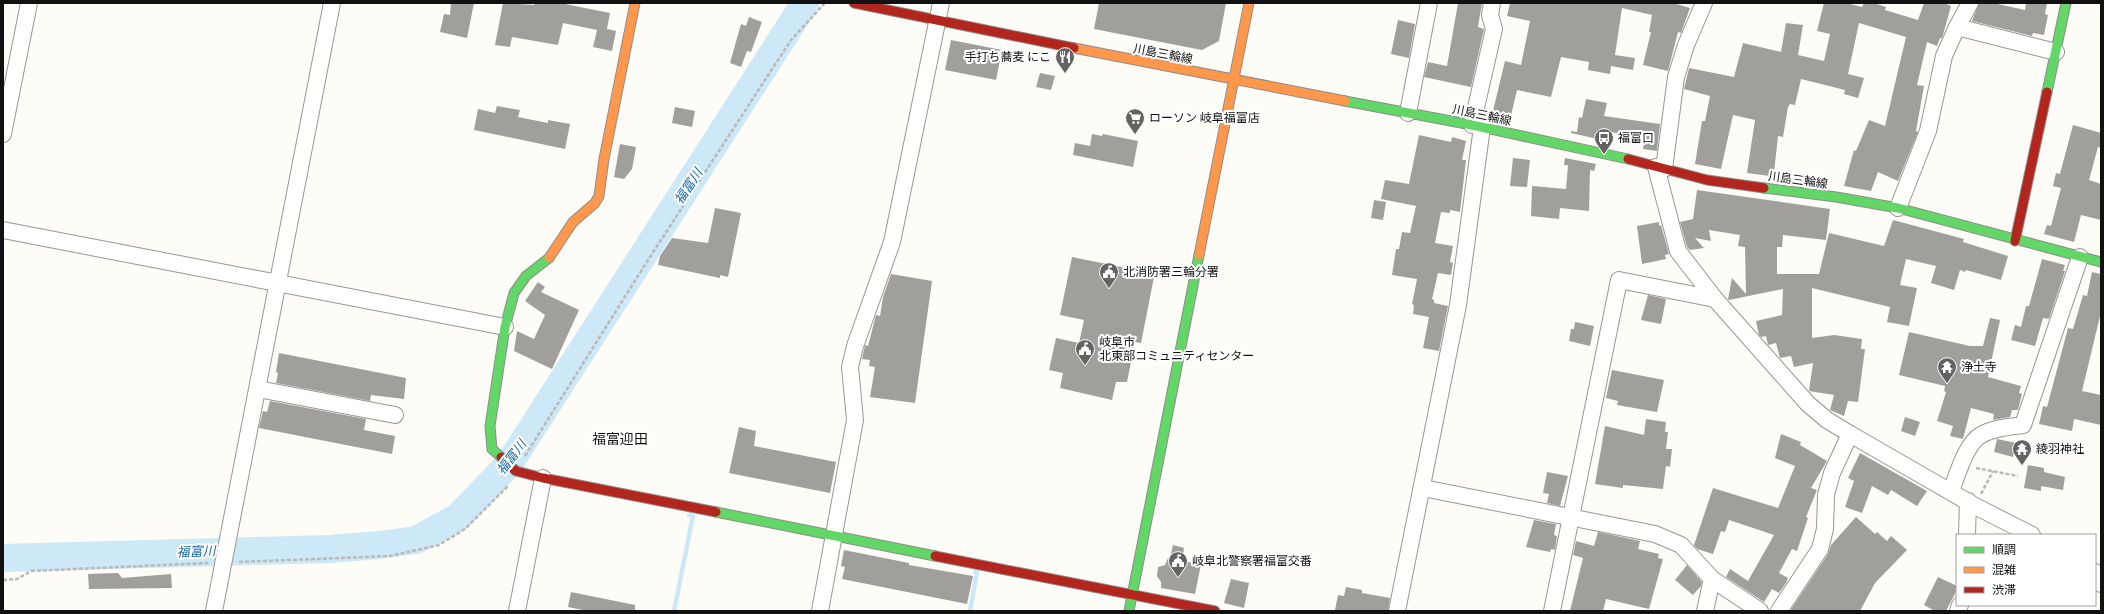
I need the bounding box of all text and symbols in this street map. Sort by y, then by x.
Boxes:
street label: 川島三輪線 [1132,40,1194,67]
restaurant icon: 手打ち蕎麦 にこ [1054,46,1076,74]
place label: 手打ち蕎麦 にこ [964,49,1051,64]
street label: 川島三輪線 [1451,101,1513,128]
supermarket icon: ローソン 岐阜福富店 [1124,107,1146,135]
place label: ローソン 岐阜福富店 [1149,110,1260,125]
bus stop icon: 福富口 [1593,127,1615,155]
place label: 福富口 [1618,130,1654,145]
water label: 福富川 [671,164,707,207]
street label: 川島三輪線 [1767,168,1829,191]
public building icon: 北消防署三輪分署 [1098,261,1120,289]
place label: 北消防署三輪分署 [1123,264,1219,279]
place label: 岐阜市 北東部コミュニティセンター [1099,334,1254,363]
public building icon: 岐阜市 北東部コミュニティセンター [1074,338,1096,366]
temple icon: 浄土寺 [1936,356,1958,384]
place label: 浄土寺 [1961,359,1997,374]
district label: 福富迎田 [592,430,648,448]
water label: 福富川 [493,435,531,478]
temple icon: 綾羽神社 [2011,438,2033,466]
place label: 綾羽神社 [2036,441,2084,456]
legend [1956,534,2096,606]
water label: 福富川 [176,542,218,561]
text: 順調 [1992,542,2016,557]
public building icon: 岐阜北警察署福富交番 [1167,550,1189,578]
place label: 岐阜北警察署福富交番 [1192,553,1312,568]
text: 混雑 [1992,562,2016,577]
text: 渋滞 [1992,582,2016,597]

